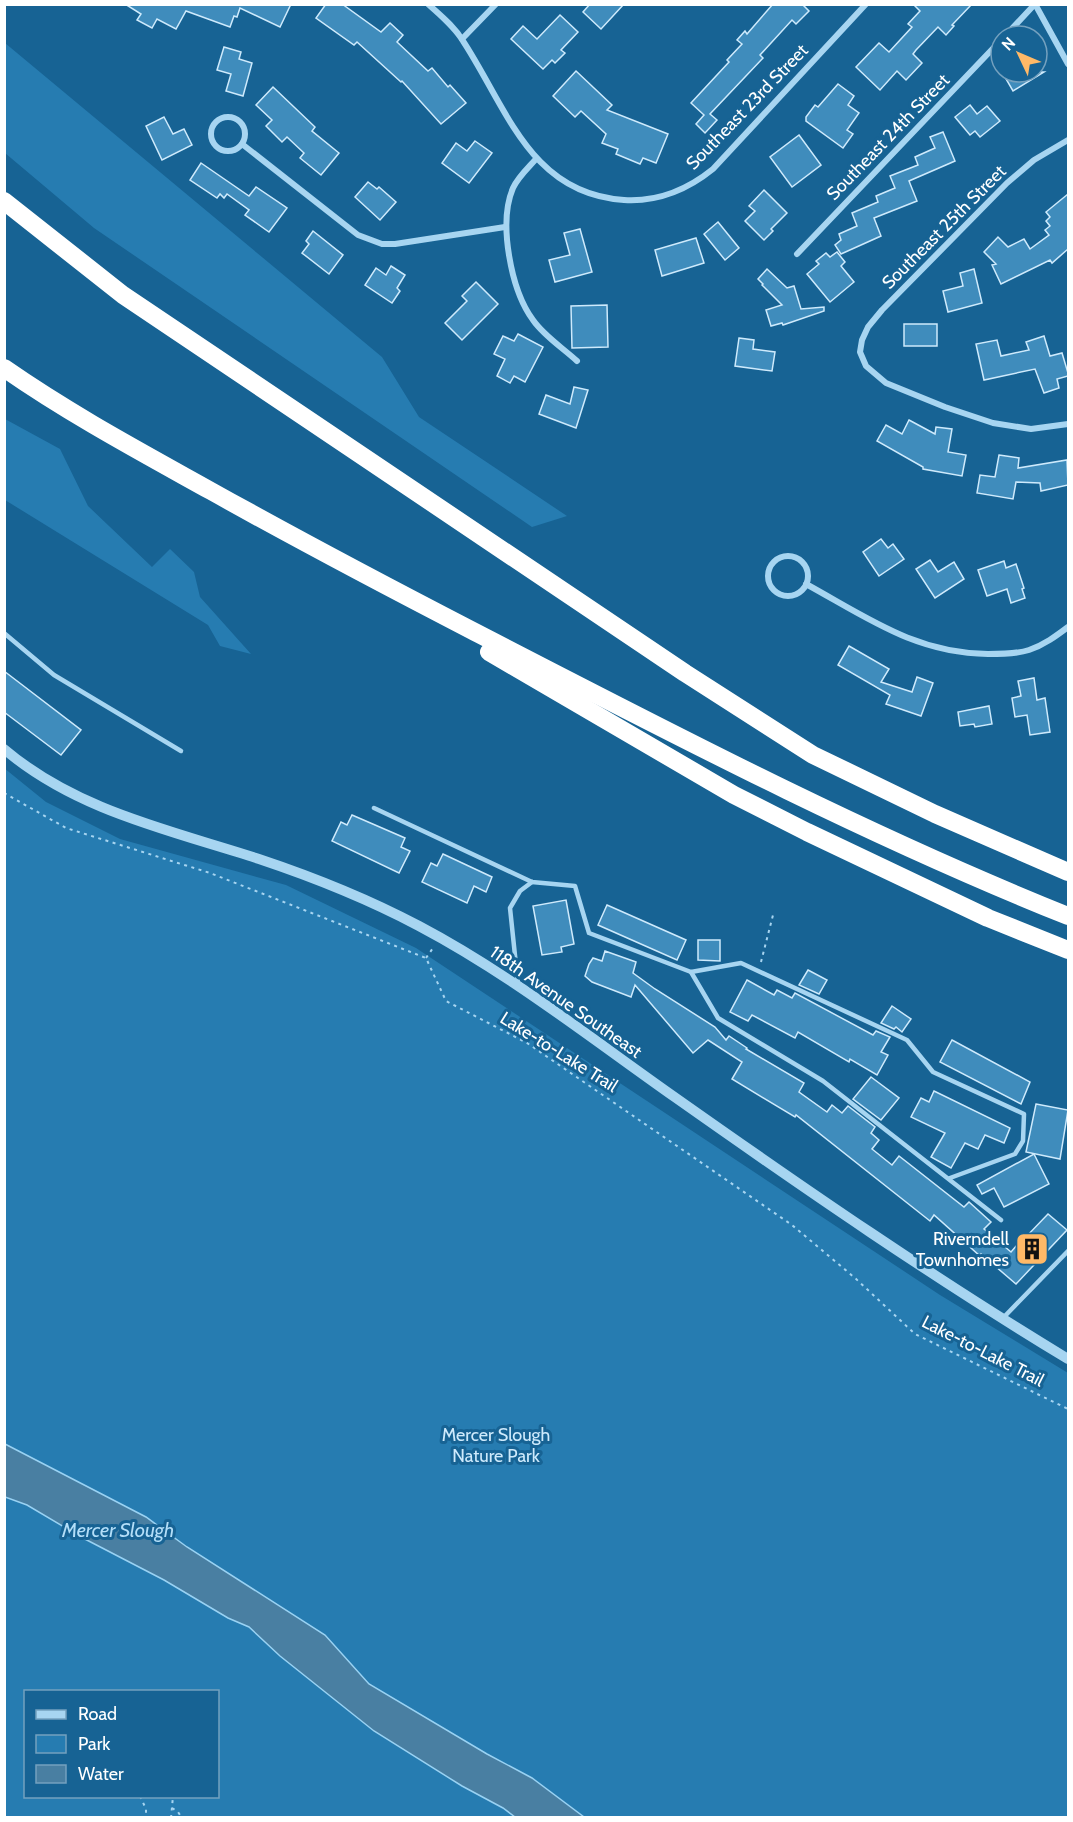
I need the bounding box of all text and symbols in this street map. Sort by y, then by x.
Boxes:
north arrow [989,24,1049,84]
text: N [998,33,1019,55]
street label: Southeast 23rd Street [681,40,813,174]
street label: Southeast 24th Street [822,69,954,205]
street label: Southeast 25th Street [877,160,1011,294]
street label: 118th Avenue Southeast [486,941,646,1063]
street label: Lake-to-Lake Trail [496,1007,622,1097]
place label: Riverndell Townhomes [916,1228,1010,1271]
building icon: Riverndell Townhomes [1014,1231,1050,1267]
street label: Lake-to-Lake Trail [918,1311,1049,1392]
park label: Mercer Slough Nature Park [442,1424,550,1467]
water label: Mercer Slough [61,1518,174,1542]
legend [24,1690,219,1798]
text: Road [78,1703,117,1725]
text: Park [78,1733,111,1755]
text: Water [78,1763,124,1785]

